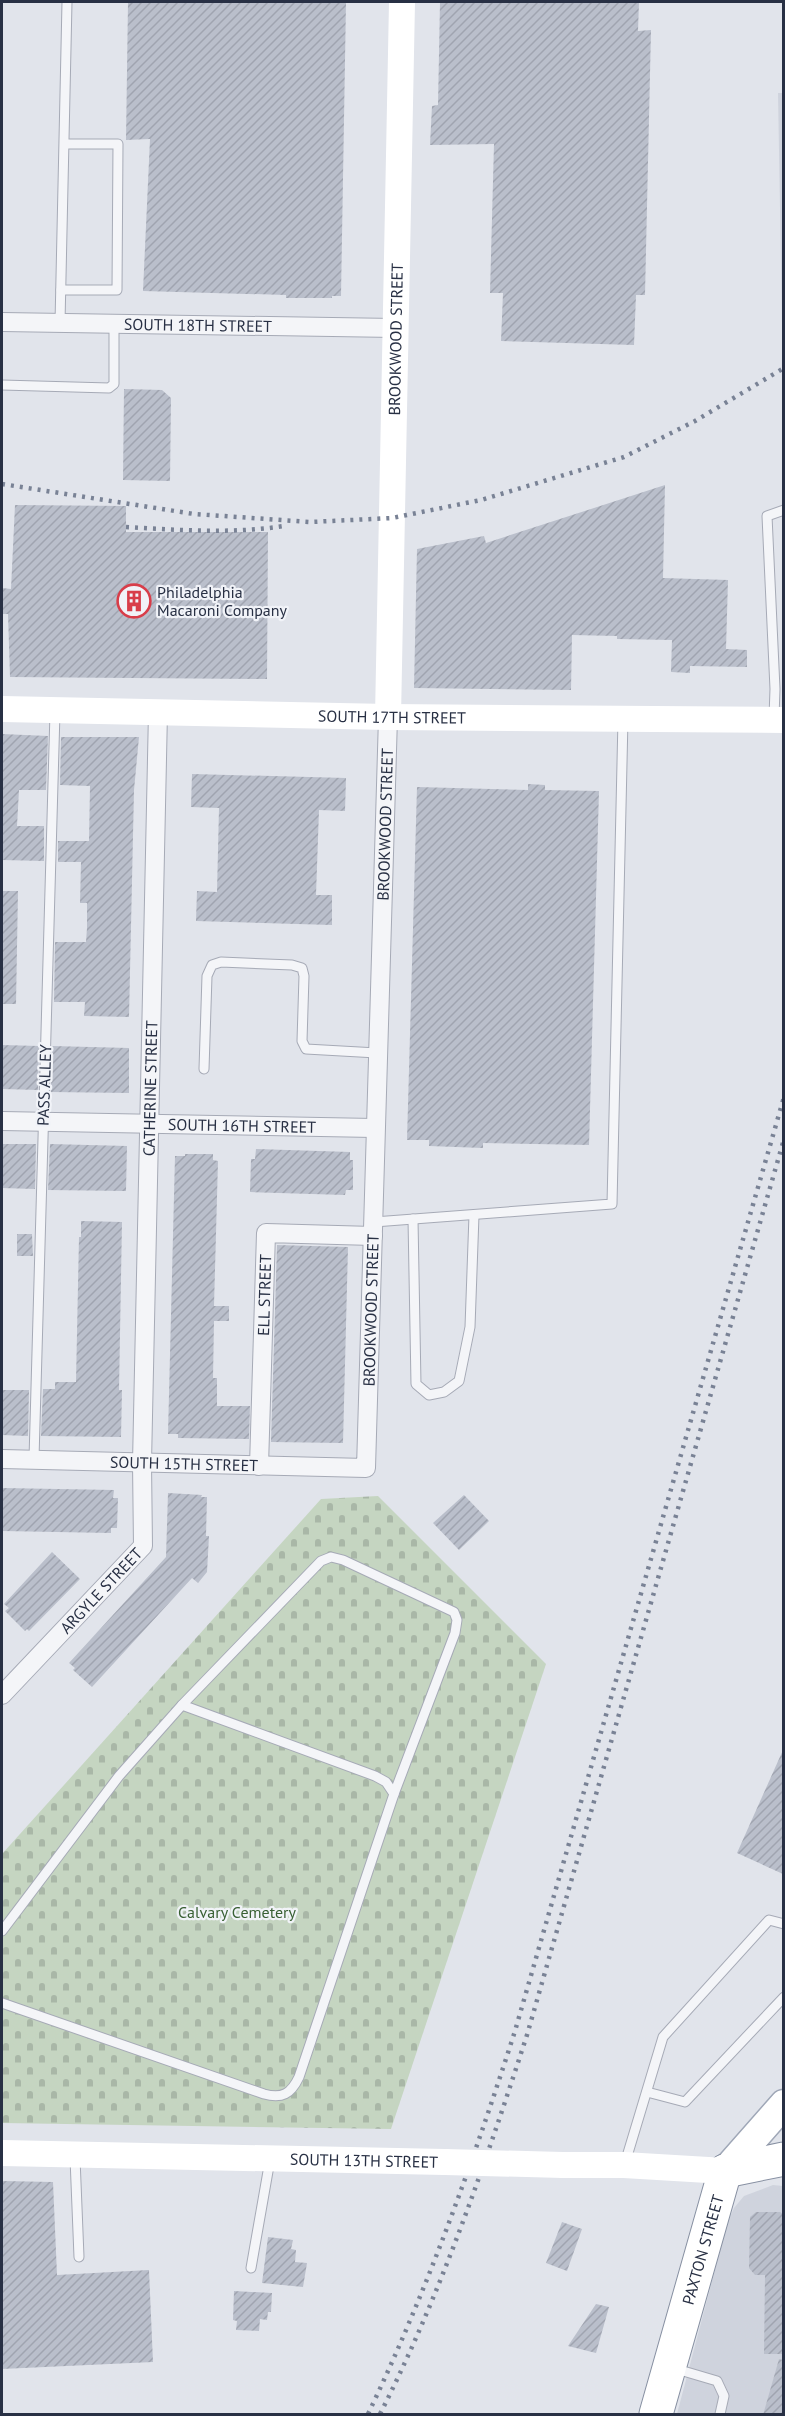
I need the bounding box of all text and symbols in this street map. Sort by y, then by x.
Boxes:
street label: BROOKWOOD STREET [384,263,407,415]
street label: SOUTH 18TH STREET [124,314,272,336]
place label: Philadelphia Macaroni Company [157,582,288,620]
building icon: Philadelphia Macaroni Company [116,583,152,619]
street label: SOUTH 17TH STREET [318,706,466,728]
street label: BROOKWOOD STREET [373,748,397,901]
street label: CATHERINE STREET [139,1020,161,1156]
street label: PASS ALLEY [33,1044,55,1126]
street label: SOUTH 16TH STREET [168,1114,316,1137]
street label: BROOKWOOD STREET [358,1234,383,1387]
street label: ELL STREET [253,1254,275,1336]
street label: SOUTH 15TH STREET [110,1452,258,1475]
street label: ARGYLE STREET [56,1543,146,1638]
park label: Calvary Cemetery [178,1902,296,1922]
street label: SOUTH 13TH STREET [290,2149,438,2172]
street label: PAXTON STREET [678,2192,728,2307]

